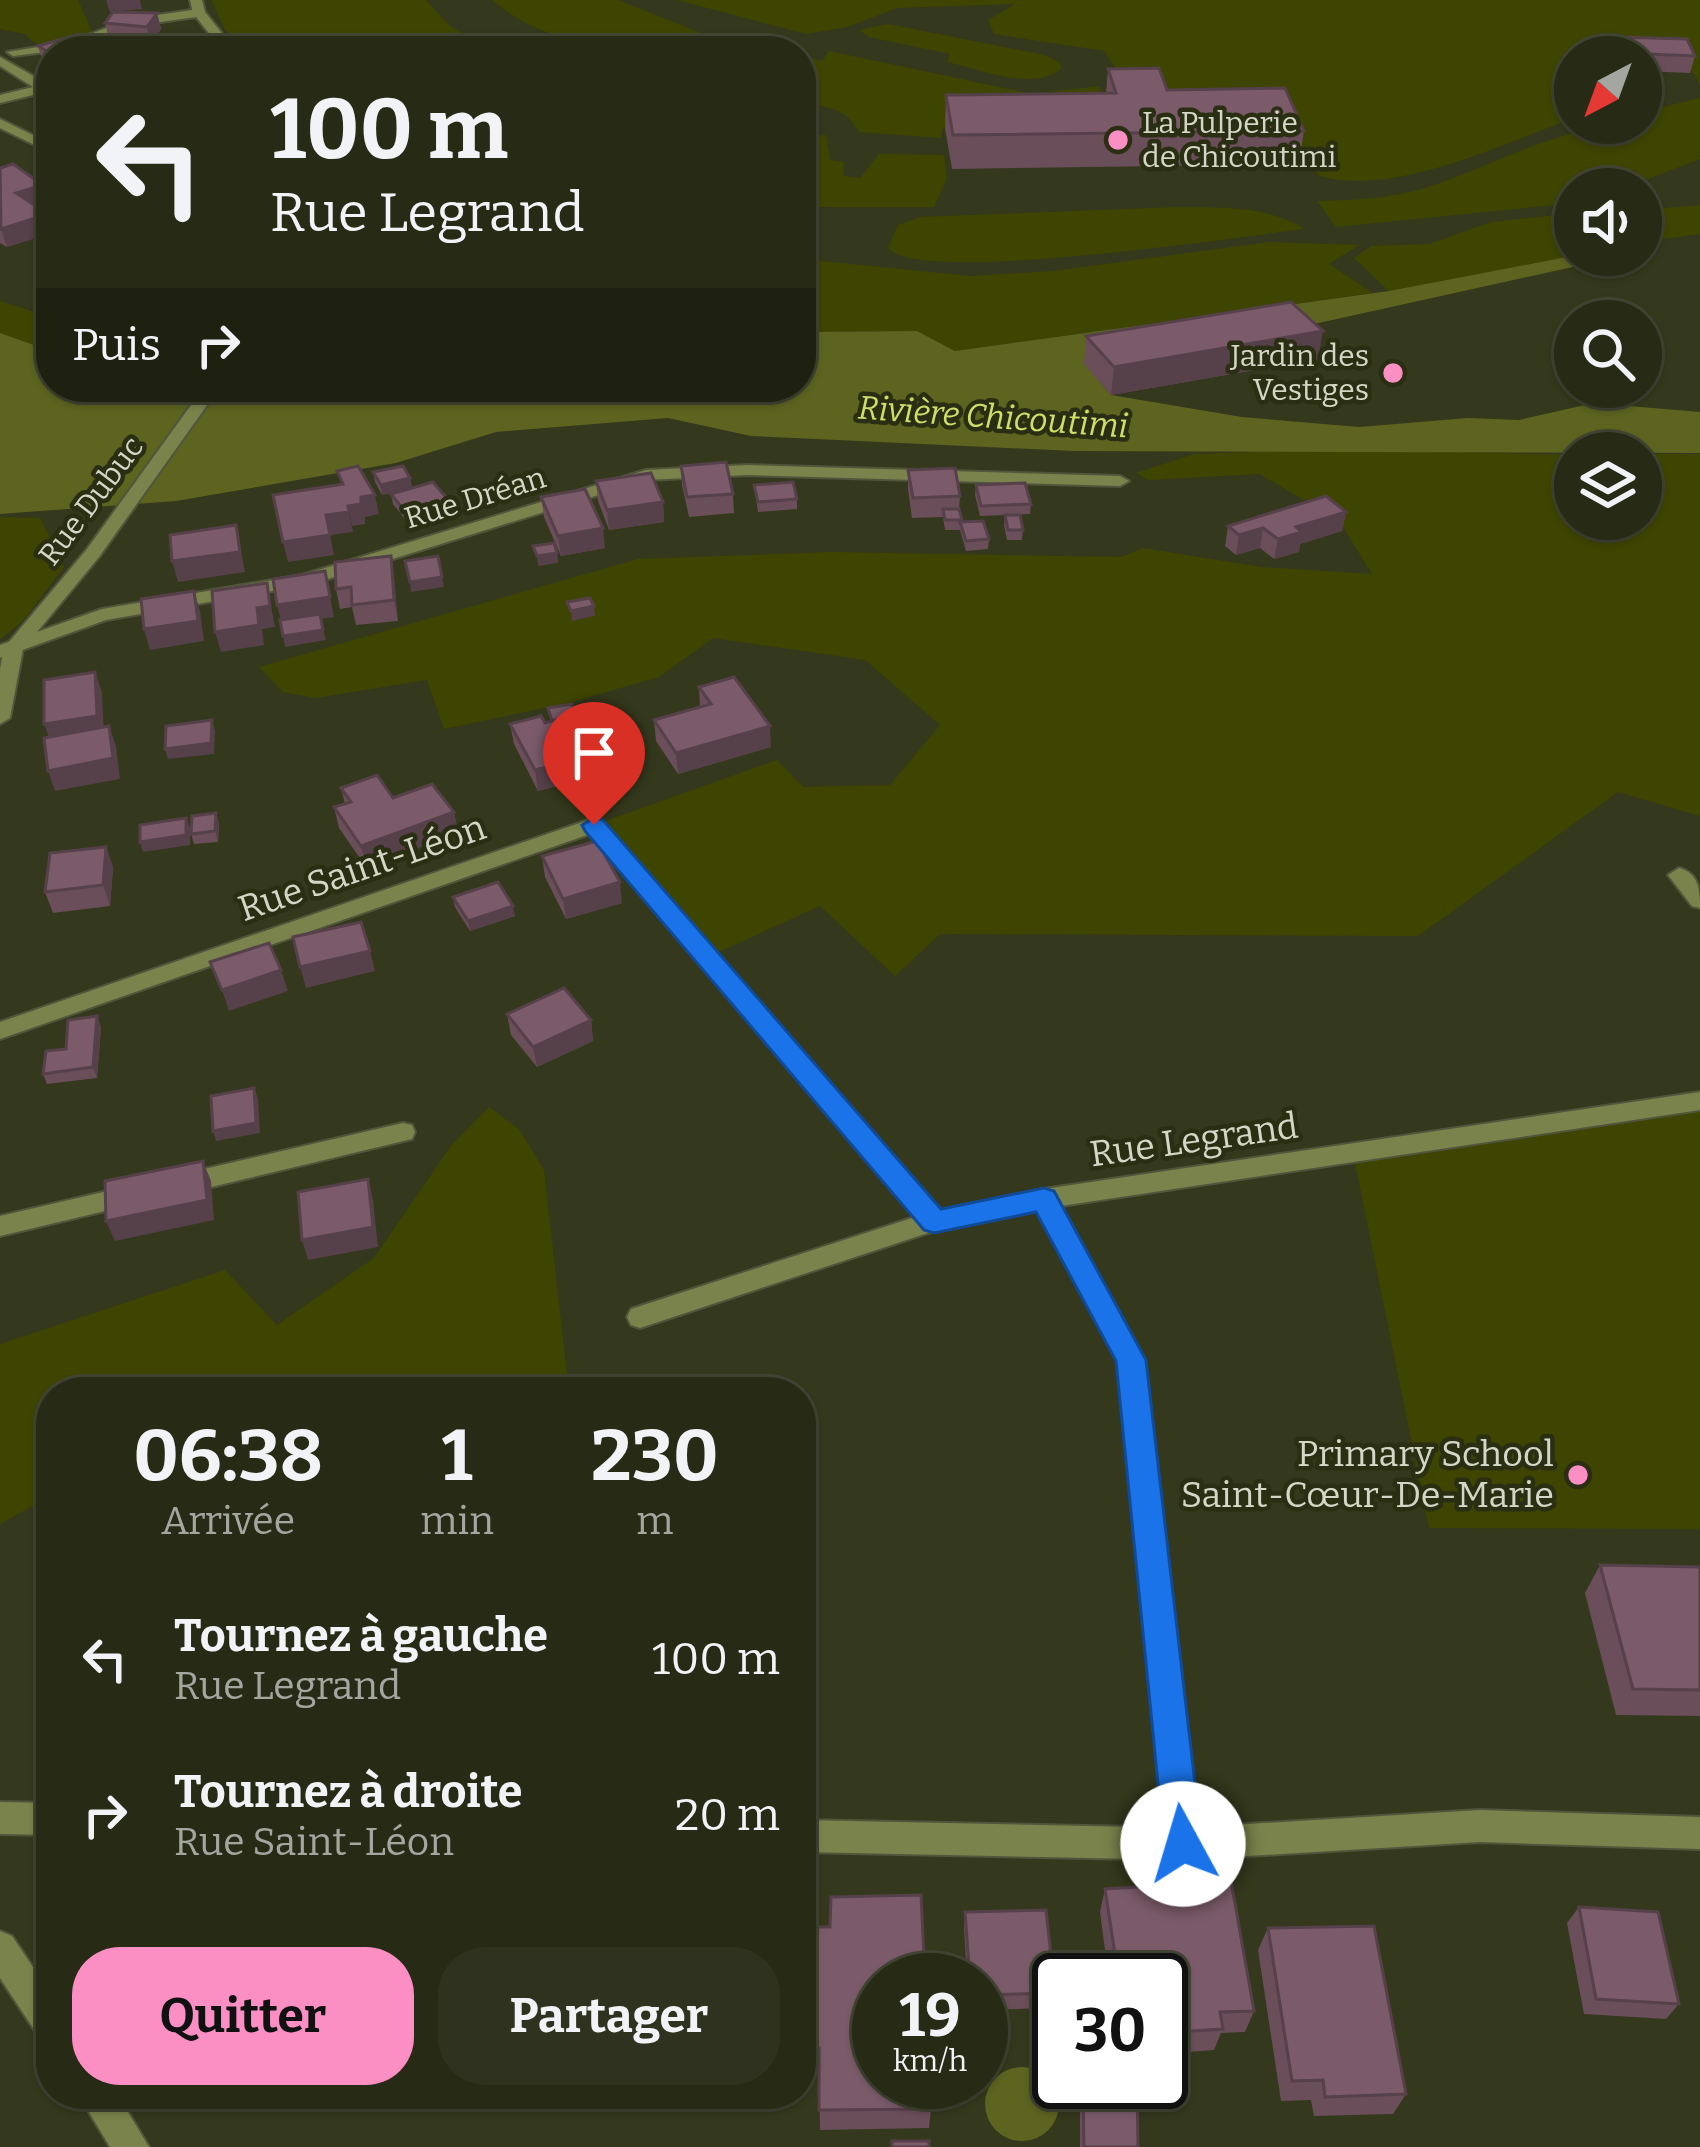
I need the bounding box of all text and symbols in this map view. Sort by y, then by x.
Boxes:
north arrow [1554,36,1662,144]
map controls [1554,36,1662,540]
text: 100 m [270,79,508,180]
icon: left [72,84,228,240]
place label: La Pulperie de Chicoutimi [1142,105,1336,175]
marker: La Pulperie de Chicoutimi [1105,127,1131,153]
button: sound [1554,168,1662,276]
text: Rue Legrand [270,181,585,245]
button: search [1554,300,1662,408]
icon: right [185,312,251,378]
text: Puis [72,318,161,372]
place label: Jardin des Vestiges [1229,338,1369,408]
marker: Jardin des Vestiges [1380,360,1406,386]
water label: Rivière Chicoutimi [857,388,1129,446]
street label: Rue Dubuc [31,430,151,572]
button: layers [1554,432,1662,540]
street label: Rue Dréan [400,459,550,537]
pin [543,702,645,825]
icon: arrive [561,720,627,786]
street label: Rue Saint-Léon [233,805,492,931]
street label: Rue Legrand [1087,1104,1301,1176]
text: 06:38 [133,1413,323,1499]
text: 1 [442,1413,473,1499]
text: 230 [591,1413,719,1499]
place label: Primary School Saint-Cœur-De-Marie [1181,1432,1554,1517]
marker: Primary School Saint-Cœur-De-Marie [1565,1462,1591,1488]
text: Arrivée [161,1498,295,1544]
text: min [420,1498,494,1544]
text: m [636,1498,674,1544]
text: Tournez à gauche [174,1609,548,1663]
icon: left [72,1626,138,1692]
text: 100 m [652,1632,780,1686]
text: Rue Legrand [174,1663,401,1709]
text: Tournez à droite [174,1765,522,1819]
position arrow [1120,1781,1246,1907]
icon: right [72,1782,138,1848]
text: 20 m [675,1788,780,1842]
text: Rue Saint-Léon [174,1819,454,1865]
button: Quitter [72,1947,414,2085]
button: Partager [438,1947,780,2085]
speed limit sign: 30 [1032,1953,1188,2109]
text: 19 [899,1980,961,2052]
text: km/h [893,2043,967,2079]

